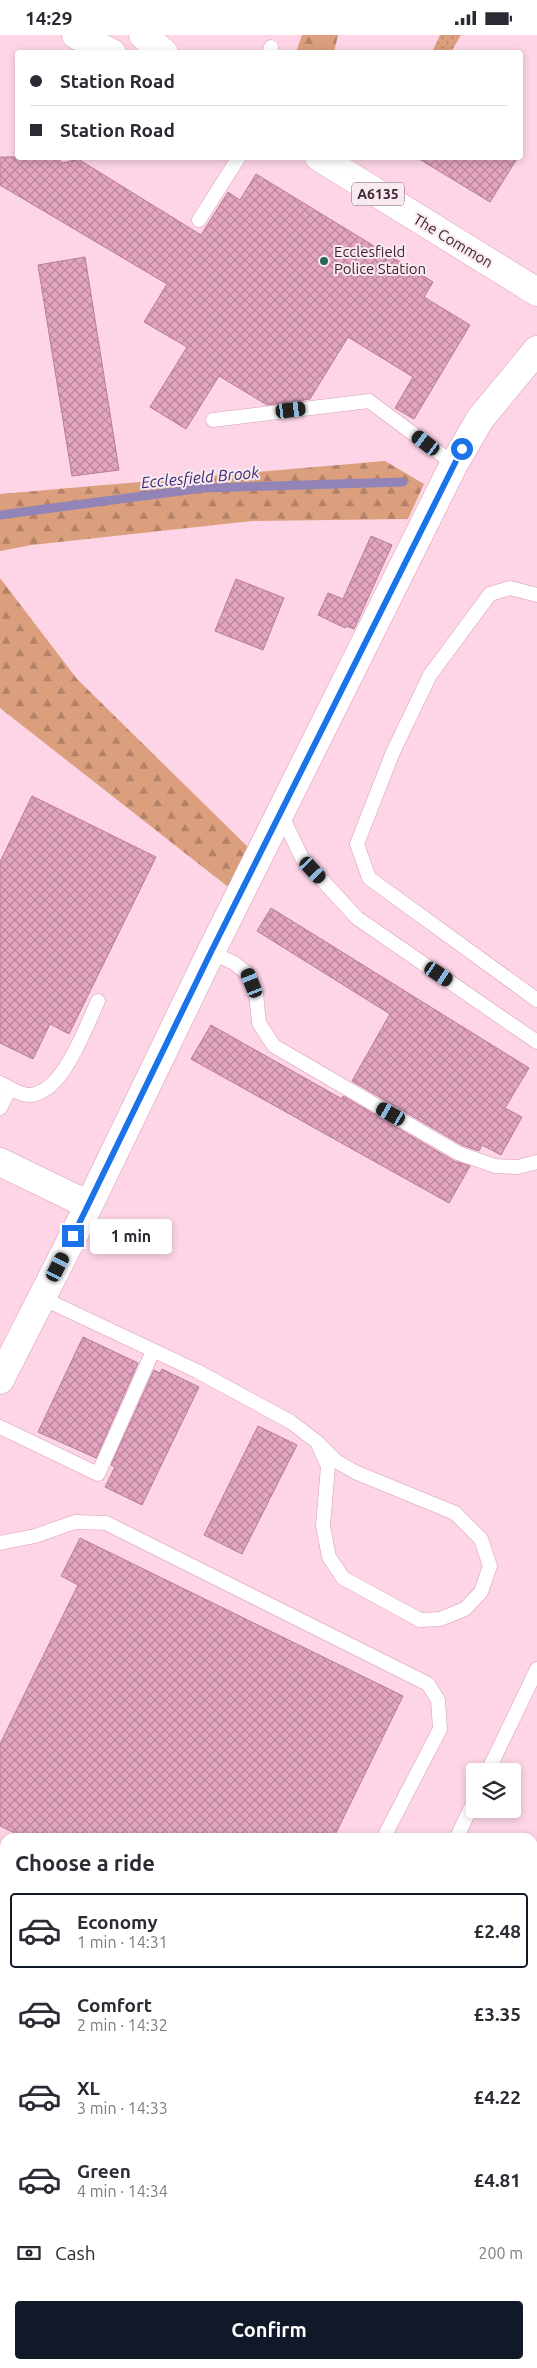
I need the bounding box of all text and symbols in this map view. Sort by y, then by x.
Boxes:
text: 14:29 [25,7,73,29]
text: Station Road [60,70,175,92]
text: Station Road [60,119,175,141]
road number: A6135 [352,183,404,205]
street label: The Common [410,210,496,271]
place label: Ecclesfield Police Station [334,243,426,277]
marker: Ecclesfield Police Station [318,255,330,267]
car [275,401,306,419]
car [409,428,442,458]
route start [451,438,473,460]
water label: Ecclesfield Brook [140,463,261,492]
car [297,854,328,886]
car [422,959,455,989]
car [239,966,264,1000]
car [374,1100,407,1128]
callout: 1 min [90,1219,173,1253]
route end [62,1225,84,1247]
text: 1 min [111,1227,151,1245]
car [44,1250,71,1284]
map controls [466,1763,521,1818]
button: layers [466,1763,521,1818]
text: Choose a ride [15,1850,155,1875]
icon: car [17,1908,62,1953]
text: Economy [77,1911,158,1933]
text: £2.48 [473,1920,521,1942]
text: 1 min · 14:31 [77,1933,168,1951]
icon: car [17,1991,62,2036]
text: Comfort [77,1994,152,2016]
text: £3.35 [473,2003,521,2025]
text: 2 min · 14:32 [77,2016,168,2034]
icon: car [17,2074,62,2119]
text: XL [77,2077,100,2099]
text: £4.22 [473,2086,521,2108]
text: 3 min · 14:33 [77,2099,168,2117]
icon: car [17,2157,62,2202]
text: Green [77,2160,131,2182]
text: £4.81 [473,2169,521,2191]
text: 4 min · 14:34 [77,2182,168,2200]
icon: cash [15,2239,43,2267]
text: Cash [55,2242,96,2264]
text: 200 m [478,2244,523,2262]
button: Confirm [15,2301,523,2359]

